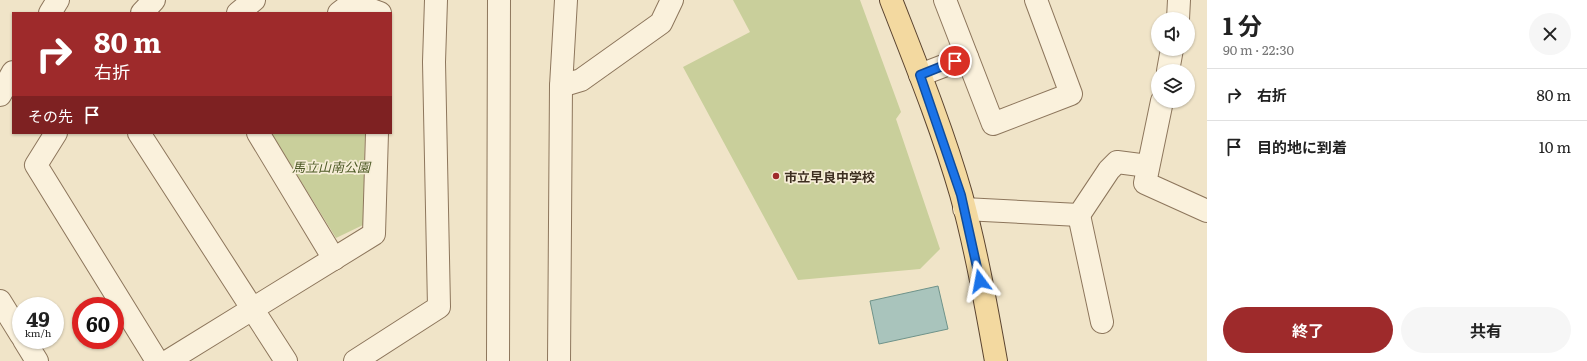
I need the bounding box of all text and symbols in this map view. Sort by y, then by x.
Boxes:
text: 1 分 [1223,7,1262,42]
map controls [1151,12,1195,108]
button: sound [1151,12,1195,56]
button: close [1529,13,1571,55]
text: 80 m [94,20,161,62]
icon: right [28,28,80,80]
text: 90 m · 22:30 [1223,40,1294,59]
pin [938,44,972,78]
icon: arrive [944,50,966,72]
text: 右折 [94,58,130,85]
button: layers [1151,64,1195,108]
text: 右折 [1257,83,1287,106]
text: 80 m [1537,83,1571,106]
icon: right [1223,84,1245,106]
text: その先 [28,104,73,127]
icon: arrive [81,104,103,126]
text: 目的地に到着 [1257,135,1347,158]
text: 10 m [1539,135,1571,158]
icon: arrive [1223,136,1245,158]
park label: 馬立山南公園 [292,157,372,176]
place label: 市立早良中学校 [784,167,875,186]
marker: 市立早良中学校 [771,171,781,181]
position arrow [959,260,1001,302]
speed limit sign: 60 [72,297,124,349]
text: 49 [26,303,50,333]
button: 終了 [1223,307,1393,353]
button: 共有 [1401,307,1571,353]
text: km/h [25,325,51,340]

